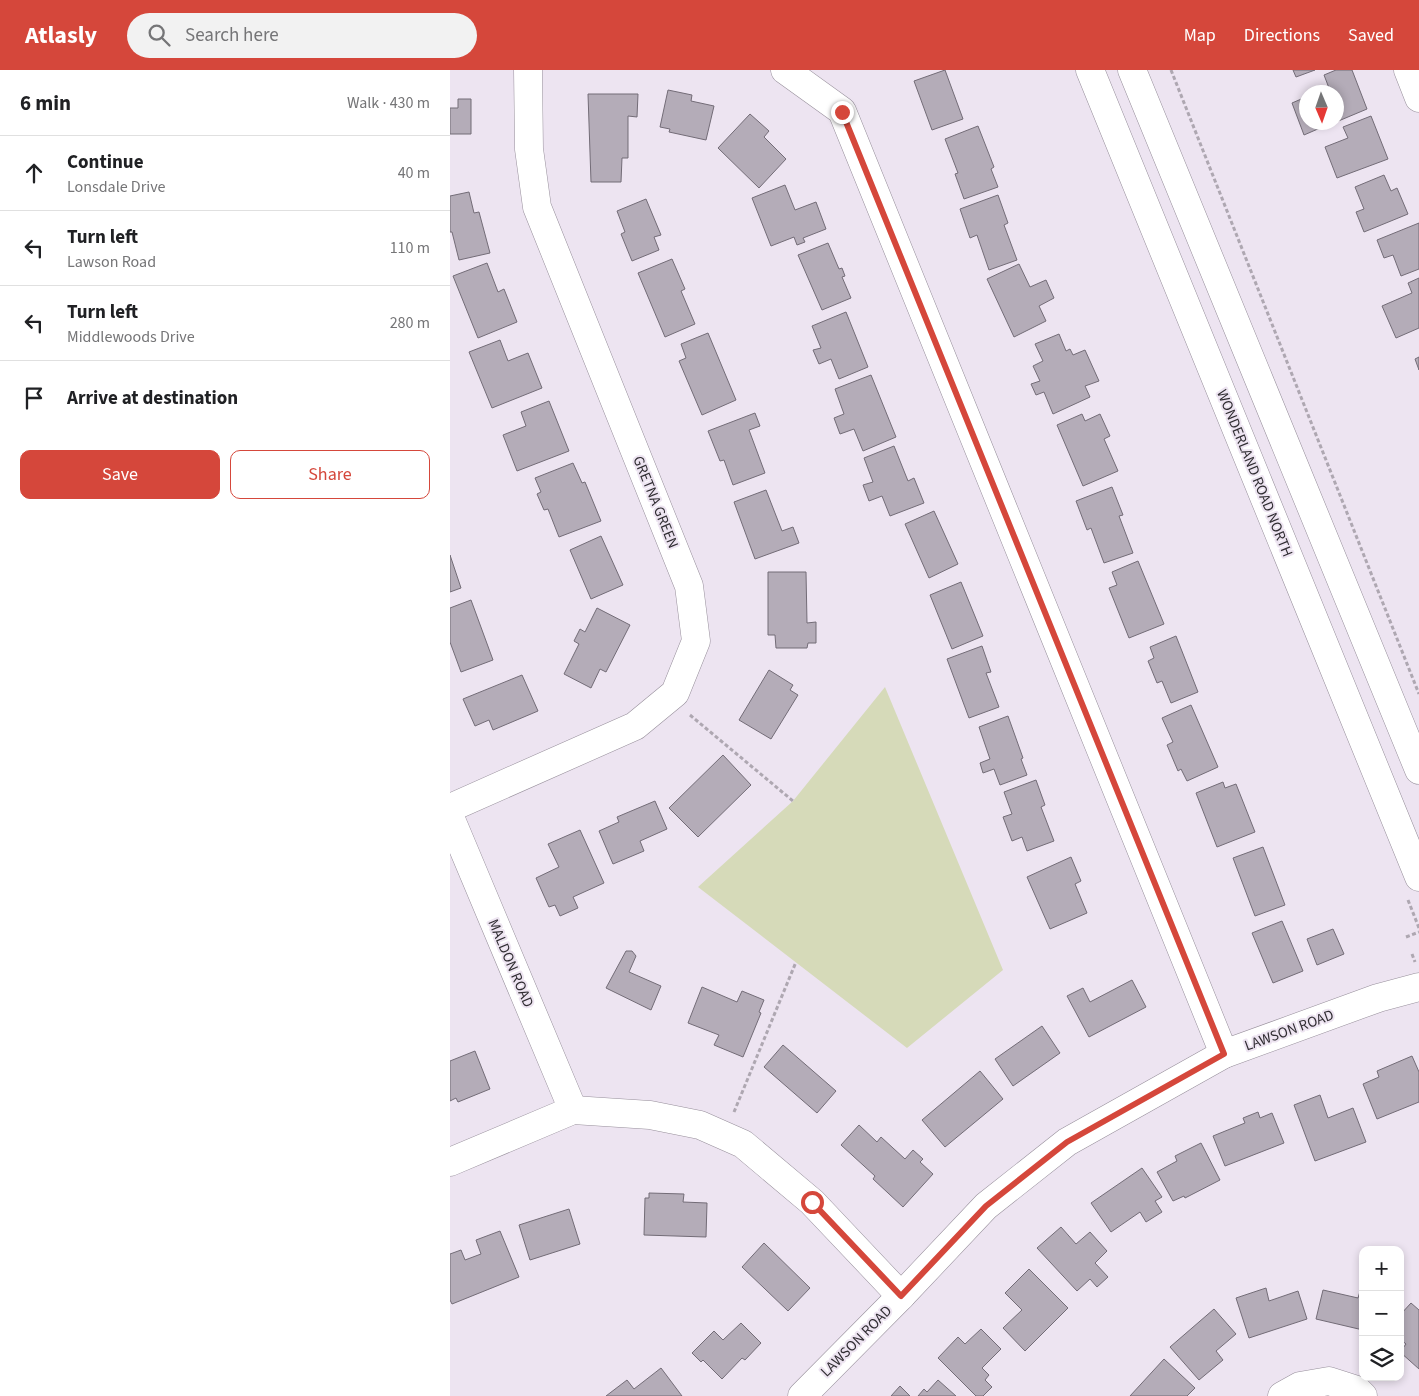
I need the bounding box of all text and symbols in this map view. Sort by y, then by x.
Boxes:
search box [127,13,477,58]
text: Atlasly [25,18,97,53]
icon: search [145,21,173,49]
text: Search here [185,22,279,49]
text: Map [1184,23,1216,48]
text: Directions [1244,23,1320,48]
text: Saved [1348,23,1394,48]
north arrow [1299,85,1344,130]
text: 6 min [20,88,71,118]
text: Walk · 430 m [347,92,430,114]
route end [831,101,854,124]
text: Continue [67,149,144,176]
icon: ahead [20,159,48,187]
text: 40 m [398,162,430,184]
text: Lonsdale Drive [67,176,166,198]
text: Turn left [67,224,138,251]
icon: left [20,234,48,262]
text: 110 m [390,237,430,259]
text: Lawson Road [67,251,156,273]
text: Turn left [67,299,138,326]
icon: left [20,309,48,337]
text: 280 m [390,312,430,334]
text: Middlewoods Drive [67,326,195,348]
icon: arrive [20,384,48,412]
text: Arrive at destination [67,385,238,412]
street label: WONDERLAND ROAD NORTH [1211,386,1298,560]
button: Save [20,450,220,499]
button: Share [230,450,430,499]
street label: GRETNA GREEN [627,453,684,552]
street label: MALDON ROAD [483,916,539,1011]
street label: LAWSON ROAD [1242,1005,1337,1056]
route start [801,1191,824,1214]
map controls [1359,1246,1404,1381]
button: + [1359,1246,1404,1291]
button: − [1359,1291,1404,1336]
street label: LAWSON ROAD [816,1301,897,1382]
button: layers [1359,1336,1404,1381]

